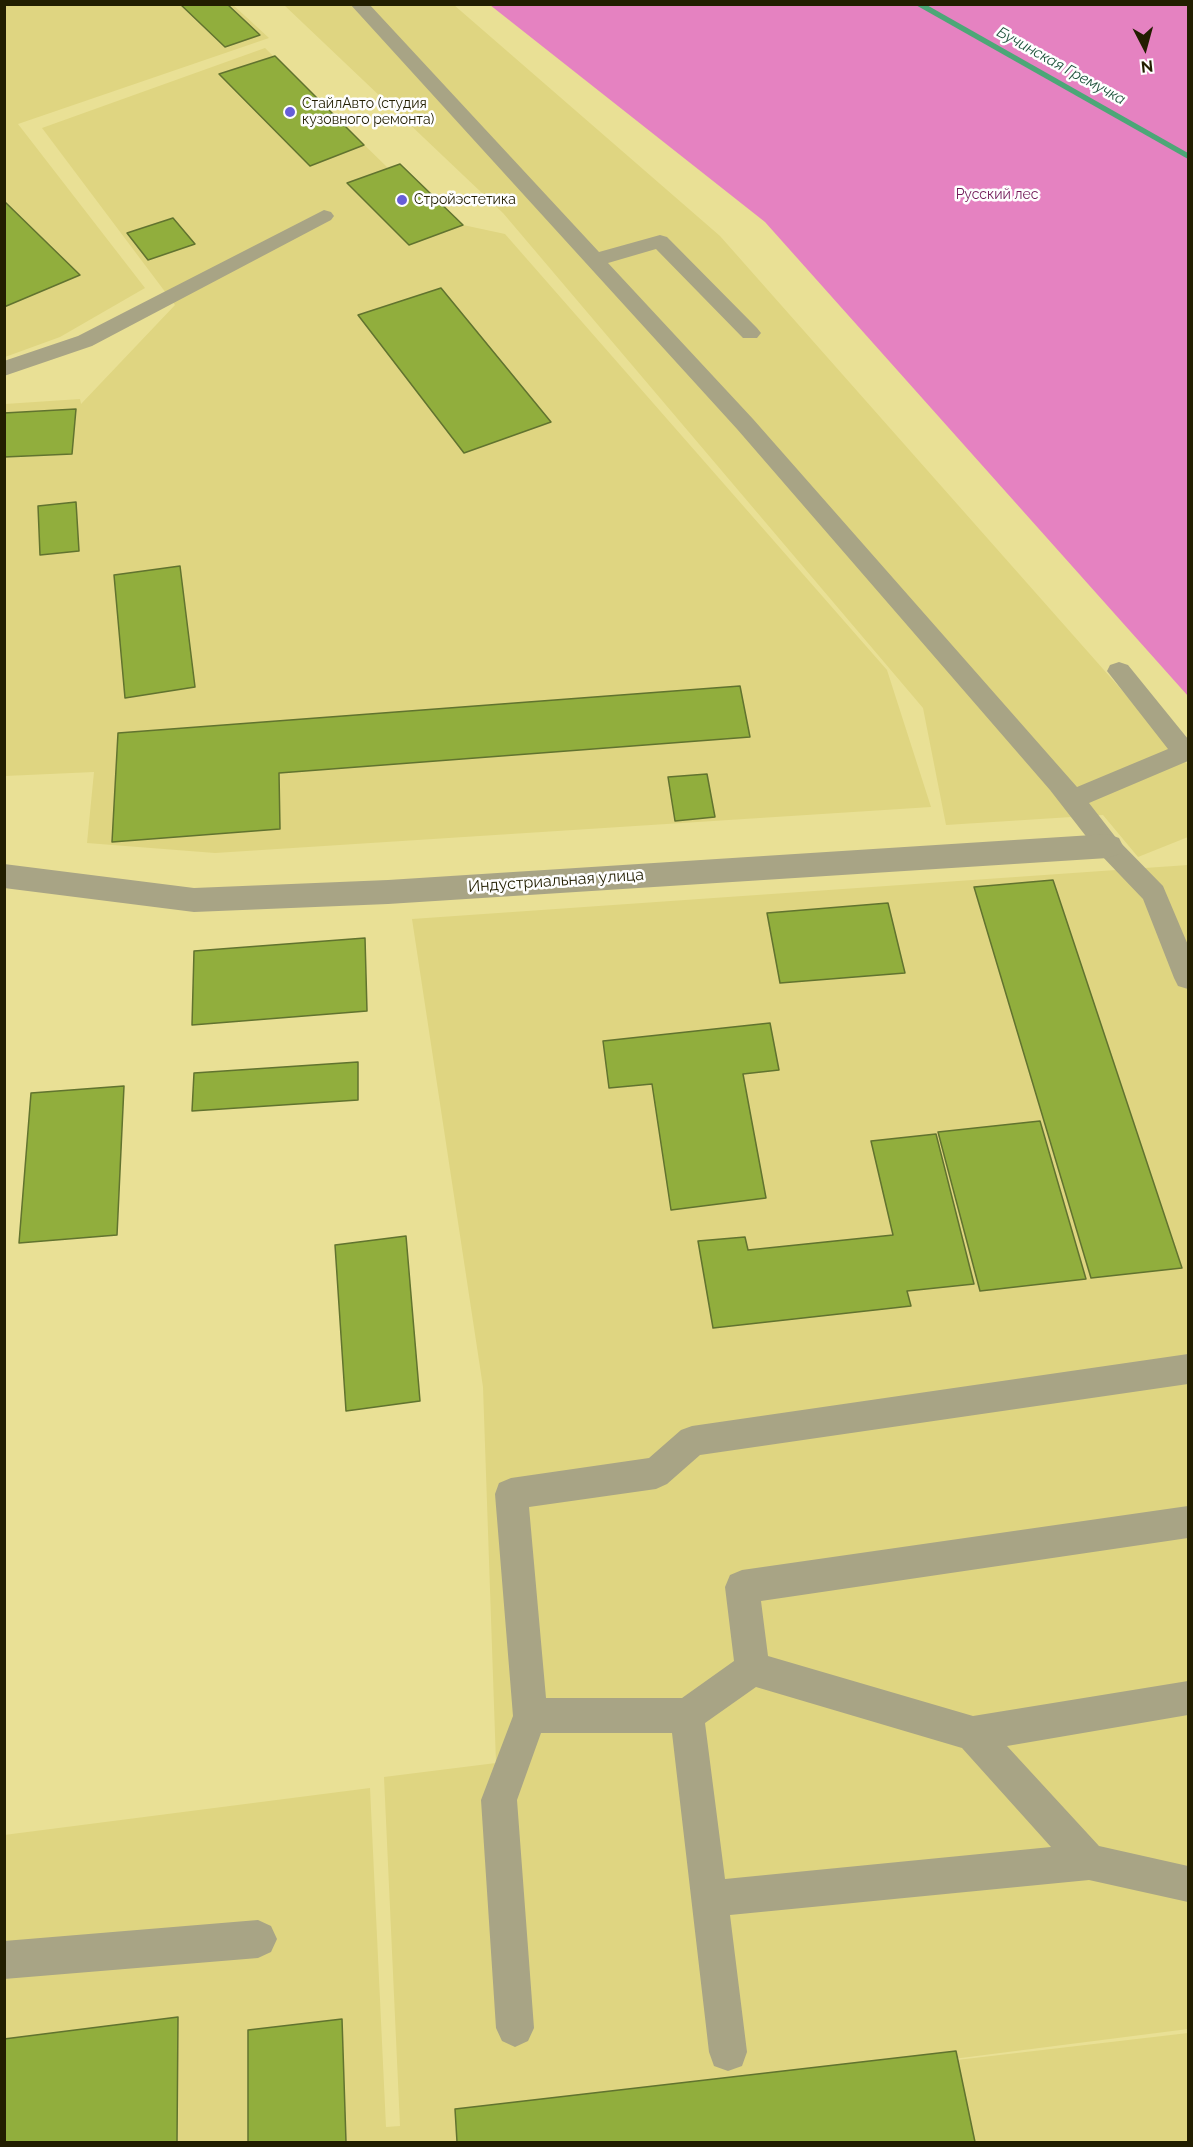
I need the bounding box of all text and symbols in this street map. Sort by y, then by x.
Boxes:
north arrow [1115,18,1175,78]
water label: Бучинская Гремучка [994,23,1128,109]
text: N [1140,56,1154,76]
place label: СтайлАвто (студия кузовного ремонта) [302,96,434,128]
marker: СтайлАвто (студия кузовного ремонта) [283,105,297,119]
park label: Русский лес [956,187,1038,203]
place label: Стройэстетика [414,192,516,208]
marker: Стройэстетика [395,193,409,207]
street label: Индустриальная улица [467,865,645,897]

